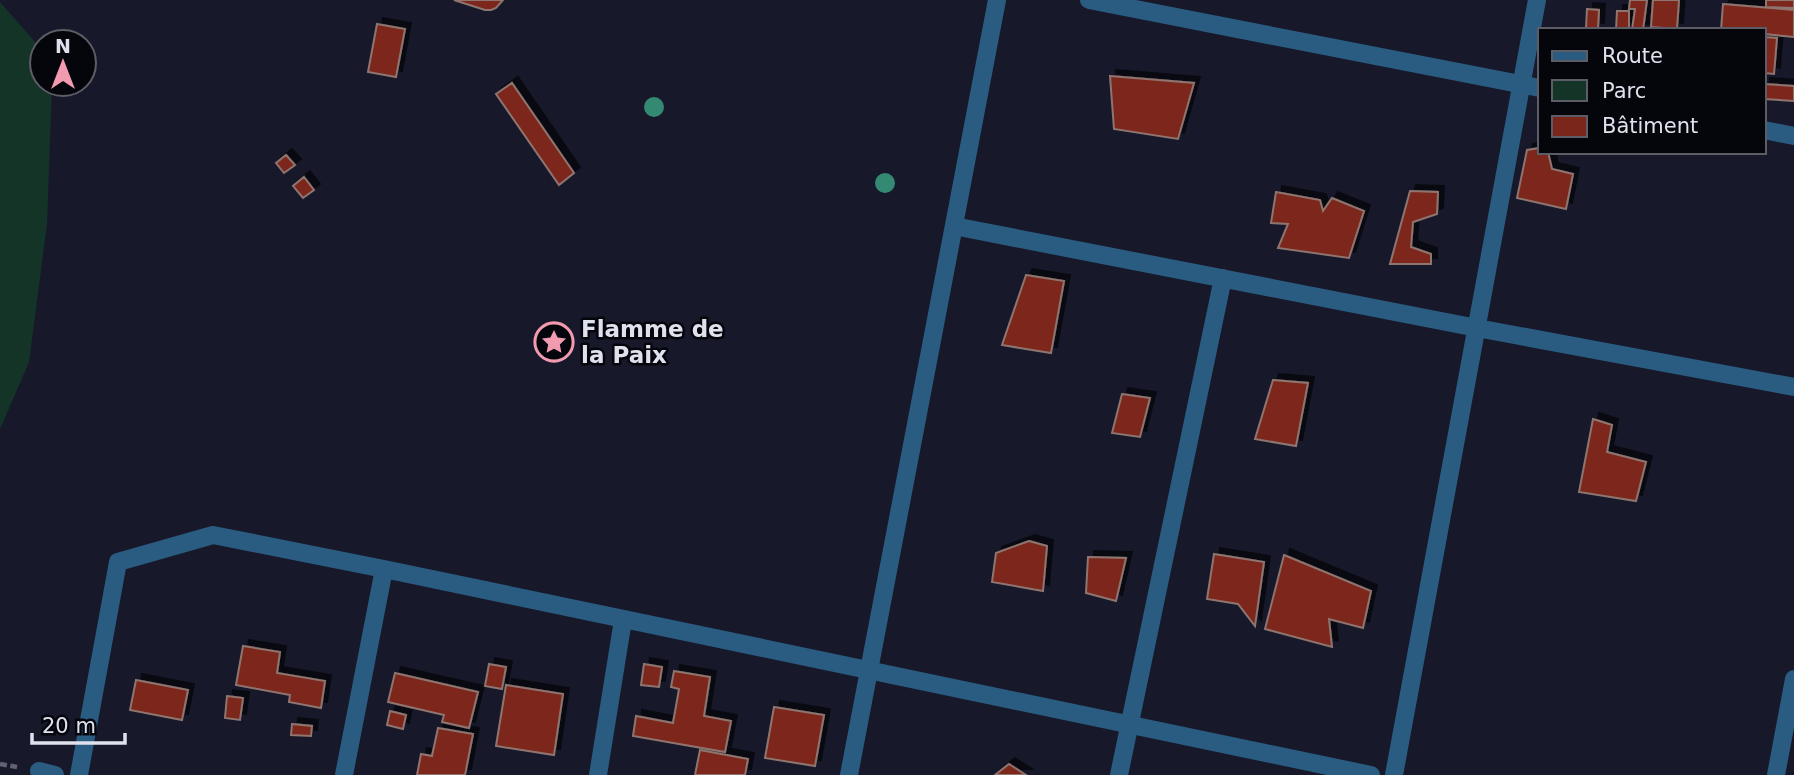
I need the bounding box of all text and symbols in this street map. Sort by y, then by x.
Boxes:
north arrow [28,28,98,98]
legend [1538,28,1766,154]
text: N [55,35,71,57]
text: Route [1602,44,1663,68]
text: Parc [1602,79,1646,103]
text: Bâtiment [1602,114,1698,138]
place label: Flamme de la Paix [581,316,724,368]
place icon: Flamme de la Paix [533,321,575,363]
scale bar [32,702,124,746]
text: 20 m [42,714,96,738]

